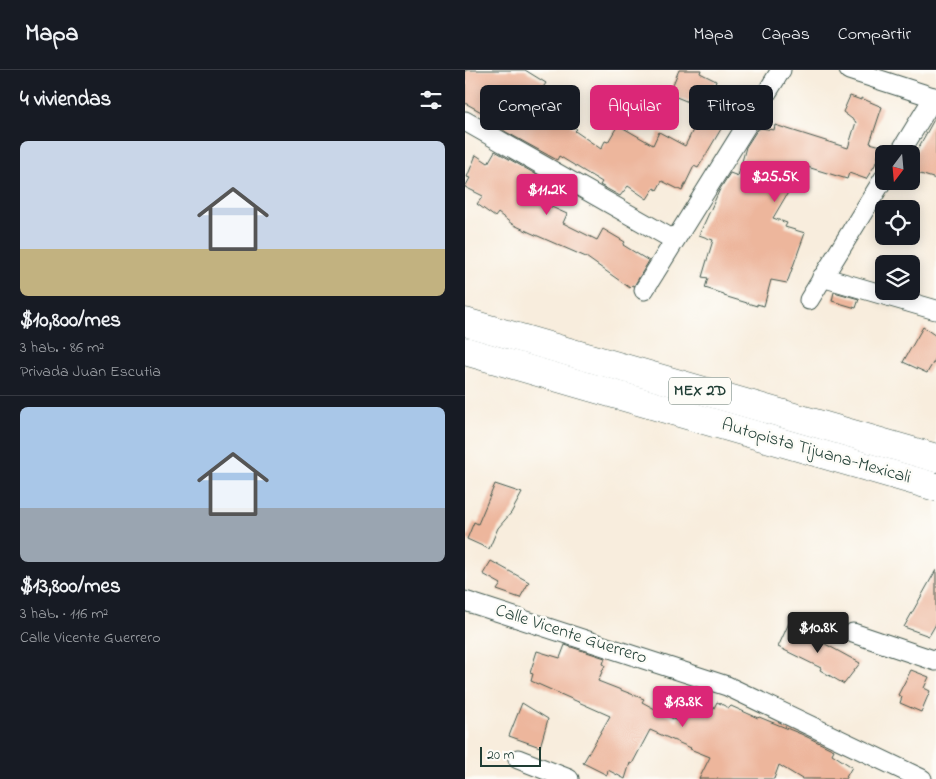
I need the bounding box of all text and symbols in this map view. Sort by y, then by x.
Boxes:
text: Mapa [25,17,79,52]
text: Mapa [693,22,734,48]
text: Capas [762,22,810,48]
text: Compartir [838,22,911,48]
text: 4 viviendas [20,85,111,115]
chip: Comprar [480,85,580,130]
chip: Alquilar [590,85,679,130]
chip: Filtros [689,85,773,130]
icon: filters [417,86,445,114]
north arrow [875,145,920,190]
map controls [875,145,920,300]
pin: $25.5K [734,160,816,203]
text: $25.5K [752,165,798,189]
icon: home [188,174,278,264]
pin: $11.2K [506,174,588,216]
text: $11.2K [528,178,566,202]
button: locate [875,200,920,245]
button: layers [875,255,920,300]
text: $10,800/mes [20,306,121,336]
text: 3 hab. · 86 m² [20,336,104,360]
text: Privada Juan Escutia [20,360,161,384]
road number: MEX 2D [669,378,731,404]
street label: Autopista Tijuana-Mexicali [718,412,914,492]
icon: home [188,439,278,529]
text: $13,800/mes [20,572,121,602]
street label: Calle Vicente Guerrero [492,598,650,672]
text: 3 hab. · 116 m² [20,602,108,626]
pin: $10.8K [777,612,859,654]
text: $10.8K [799,616,837,640]
text: Calle Vicente Guerrero [20,626,161,650]
pin: $13.8K [642,686,724,728]
text: $13.8K [664,690,702,714]
scale bar [480,744,541,767]
text: 20 m [487,745,514,766]

